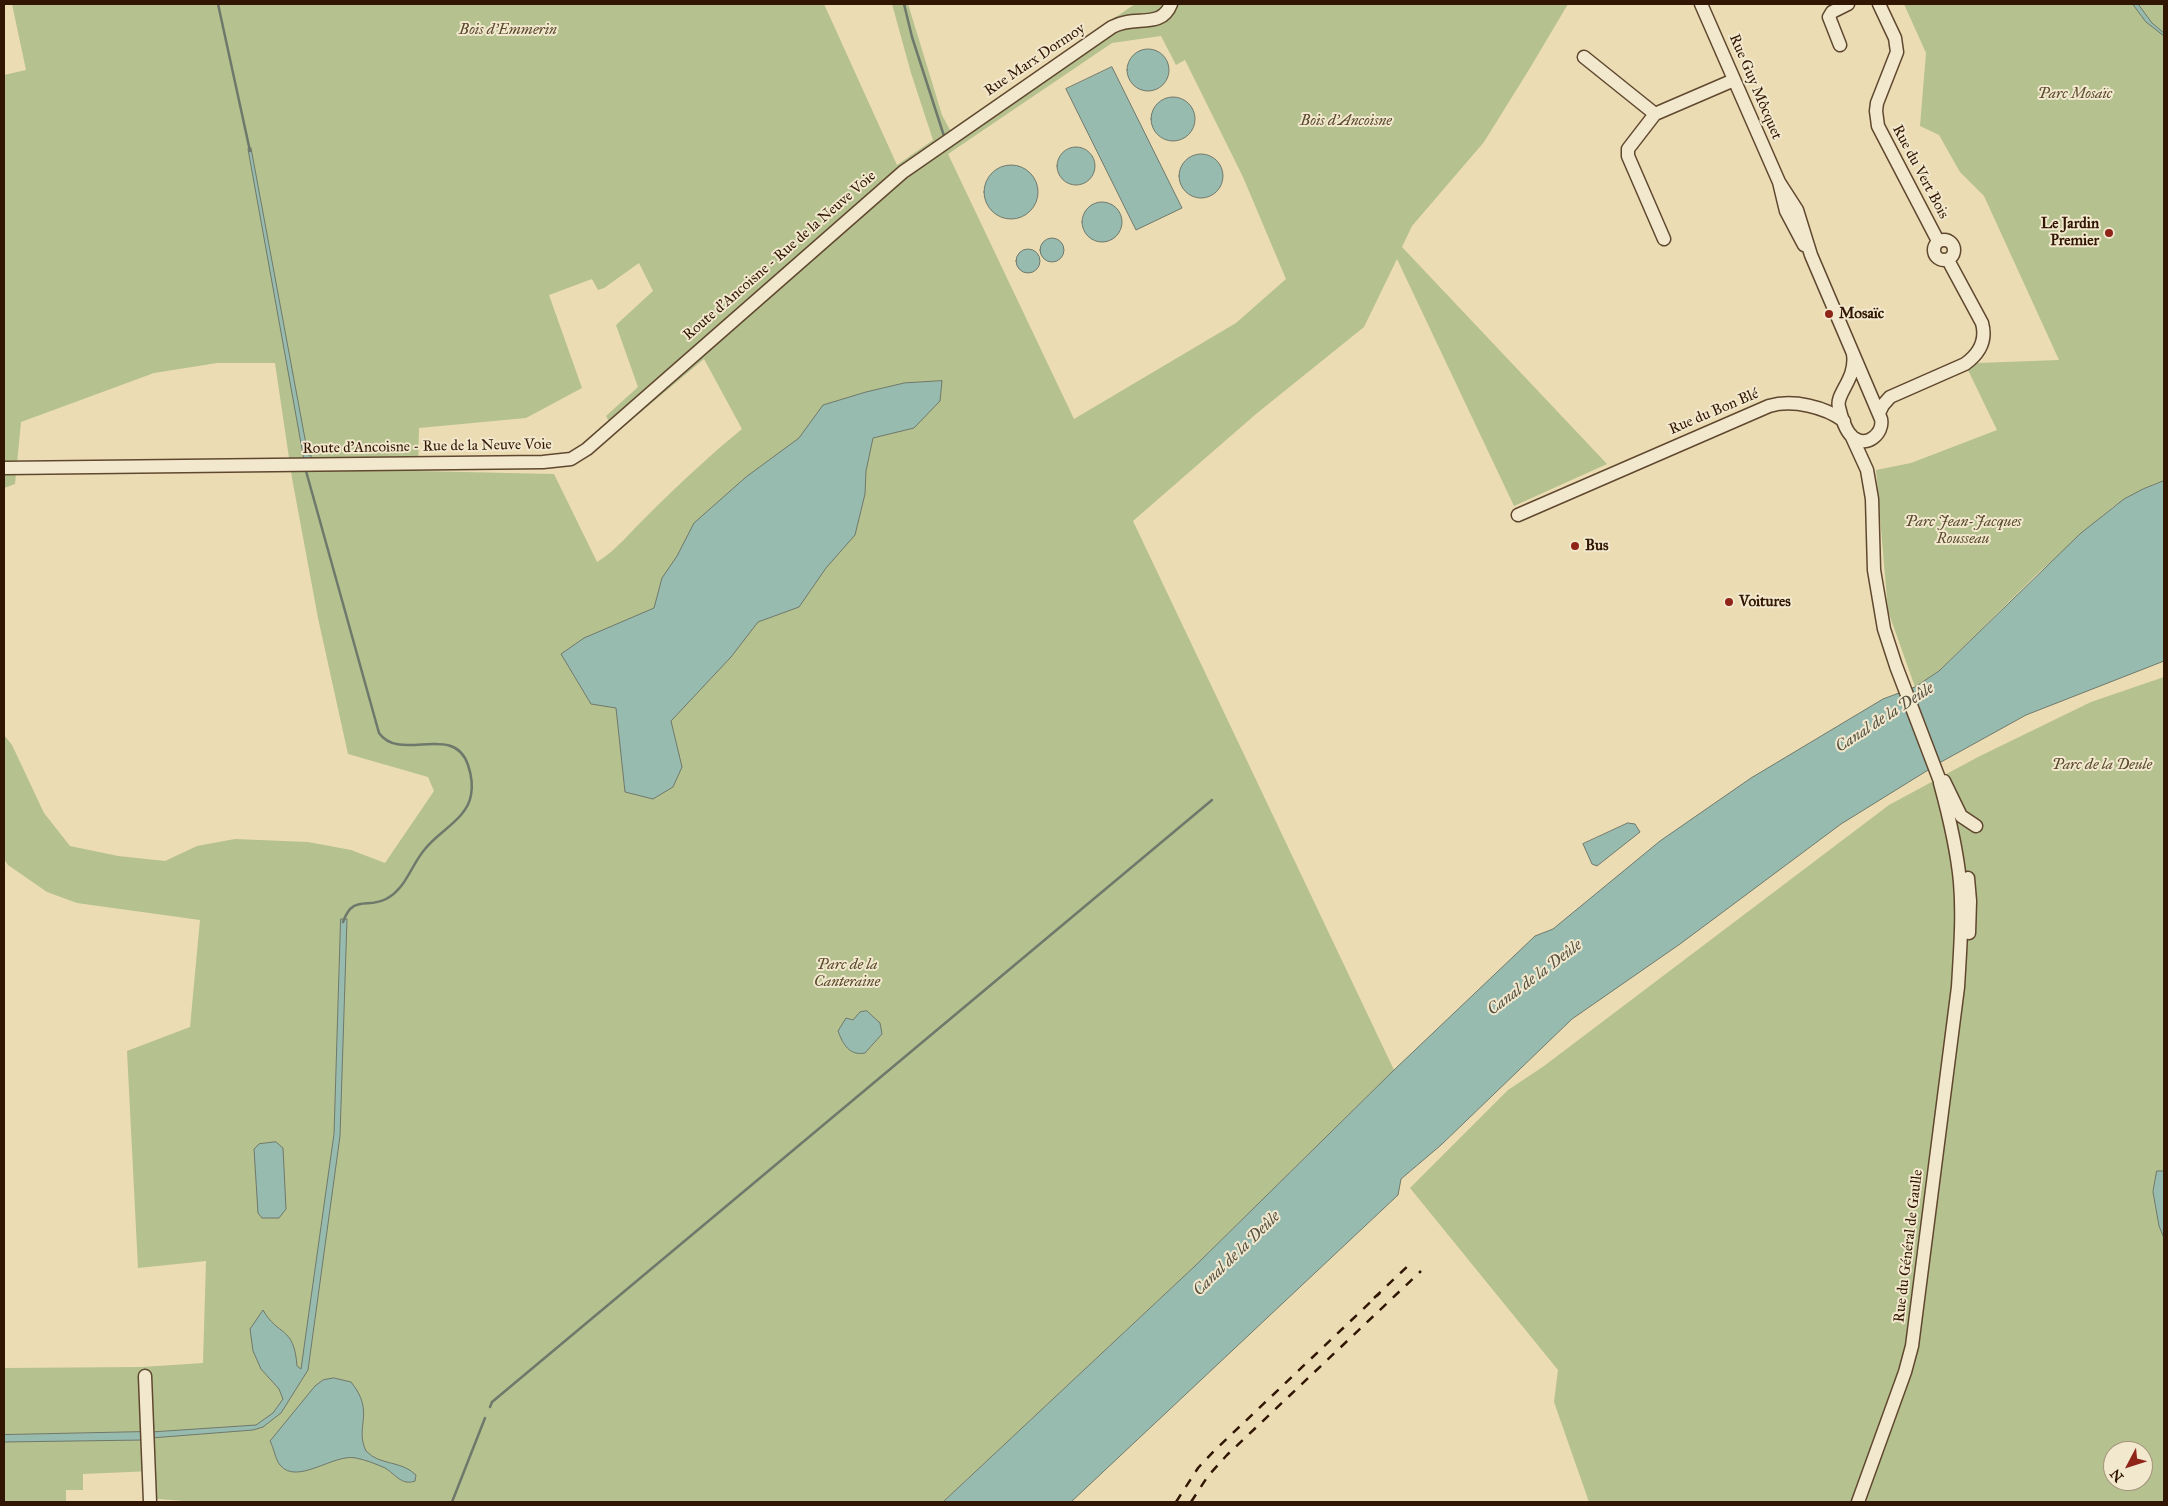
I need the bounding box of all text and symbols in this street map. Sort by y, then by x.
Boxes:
street label: Rue Marx Dormoy [981,20,1089,100]
park label: Bois d'Emmerin [459,21,557,39]
street label: Rue Guy Môcquet [1725,31,1785,143]
park label: Parc Mosaïc [2038,85,2112,103]
park label: Bois d'Ancoisne [1300,112,1392,130]
street label: Rue du Vert Bois [1888,122,1952,222]
street label: Route d'Ancoisne - Rue de la Neuve Voie [680,167,880,345]
place label: Le Jardin Premier [2041,215,2099,250]
marker: Le Jardin Premier [2103,227,2115,239]
place label: Mosaïc [1839,305,1884,323]
marker: Mosaïc [1823,308,1835,320]
street label: Rue du Bon Blé [1666,385,1762,439]
street label: Route d'Ancoisne - Rue de la Neuve Voie [302,436,552,458]
park label: Parc Jean-Jacques Rousseau [1905,513,2021,548]
place label: Bus [1585,537,1608,555]
marker: Bus [1569,540,1581,552]
place label: Voitures [1739,593,1791,611]
marker: Voitures [1723,596,1735,608]
water label: Canal de la Deûle [1832,679,1938,757]
park label: Parc de la Deule [2052,756,2152,774]
water label: Canal de la Deûle [1484,936,1586,1020]
park label: Parc de la Canteraine [814,956,880,991]
street label: Rue du Général de Gaulle [1891,1168,1927,1324]
water label: Canal de la Deûle [1190,1208,1284,1300]
north arrow [2103,1441,2153,1491]
text: N [2107,1465,2127,1485]

